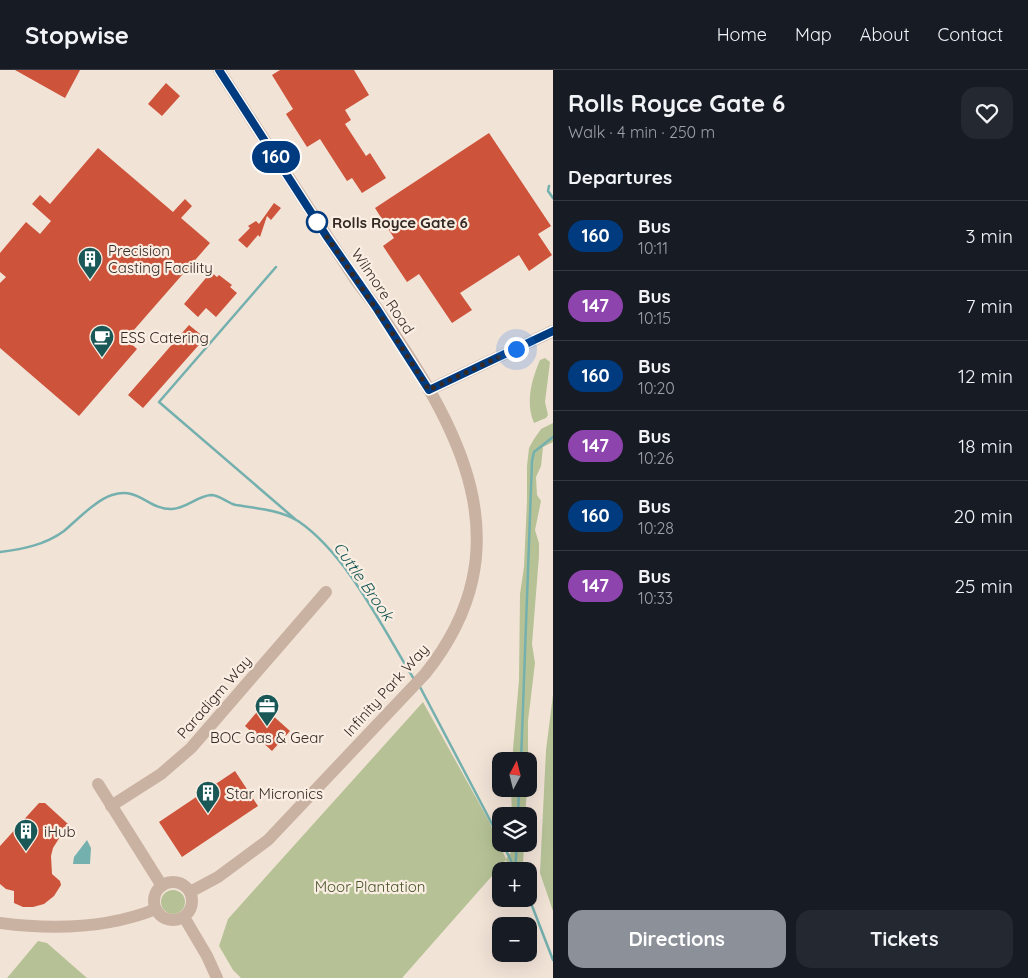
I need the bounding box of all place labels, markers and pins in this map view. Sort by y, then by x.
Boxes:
marker: Rolls Royce Gate 6 [306,211,328,233]
place label: Rolls Royce Gate 6 [332,213,468,232]
place label: Precision Casting Facility [108,241,213,277]
building icon: Precision Casting Facility [77,246,103,280]
cafe icon: ESS Catering [89,324,115,358]
place label: ESS Catering [120,328,209,347]
office icon: BOC Gas & Gear [254,693,280,727]
place label: BOC Gas & Gear [210,728,324,747]
building icon: Star Micronics [195,780,221,814]
place label: Star Micronics [226,784,323,803]
building icon: iHub [13,818,39,852]
place label: iHub [44,822,76,841]

